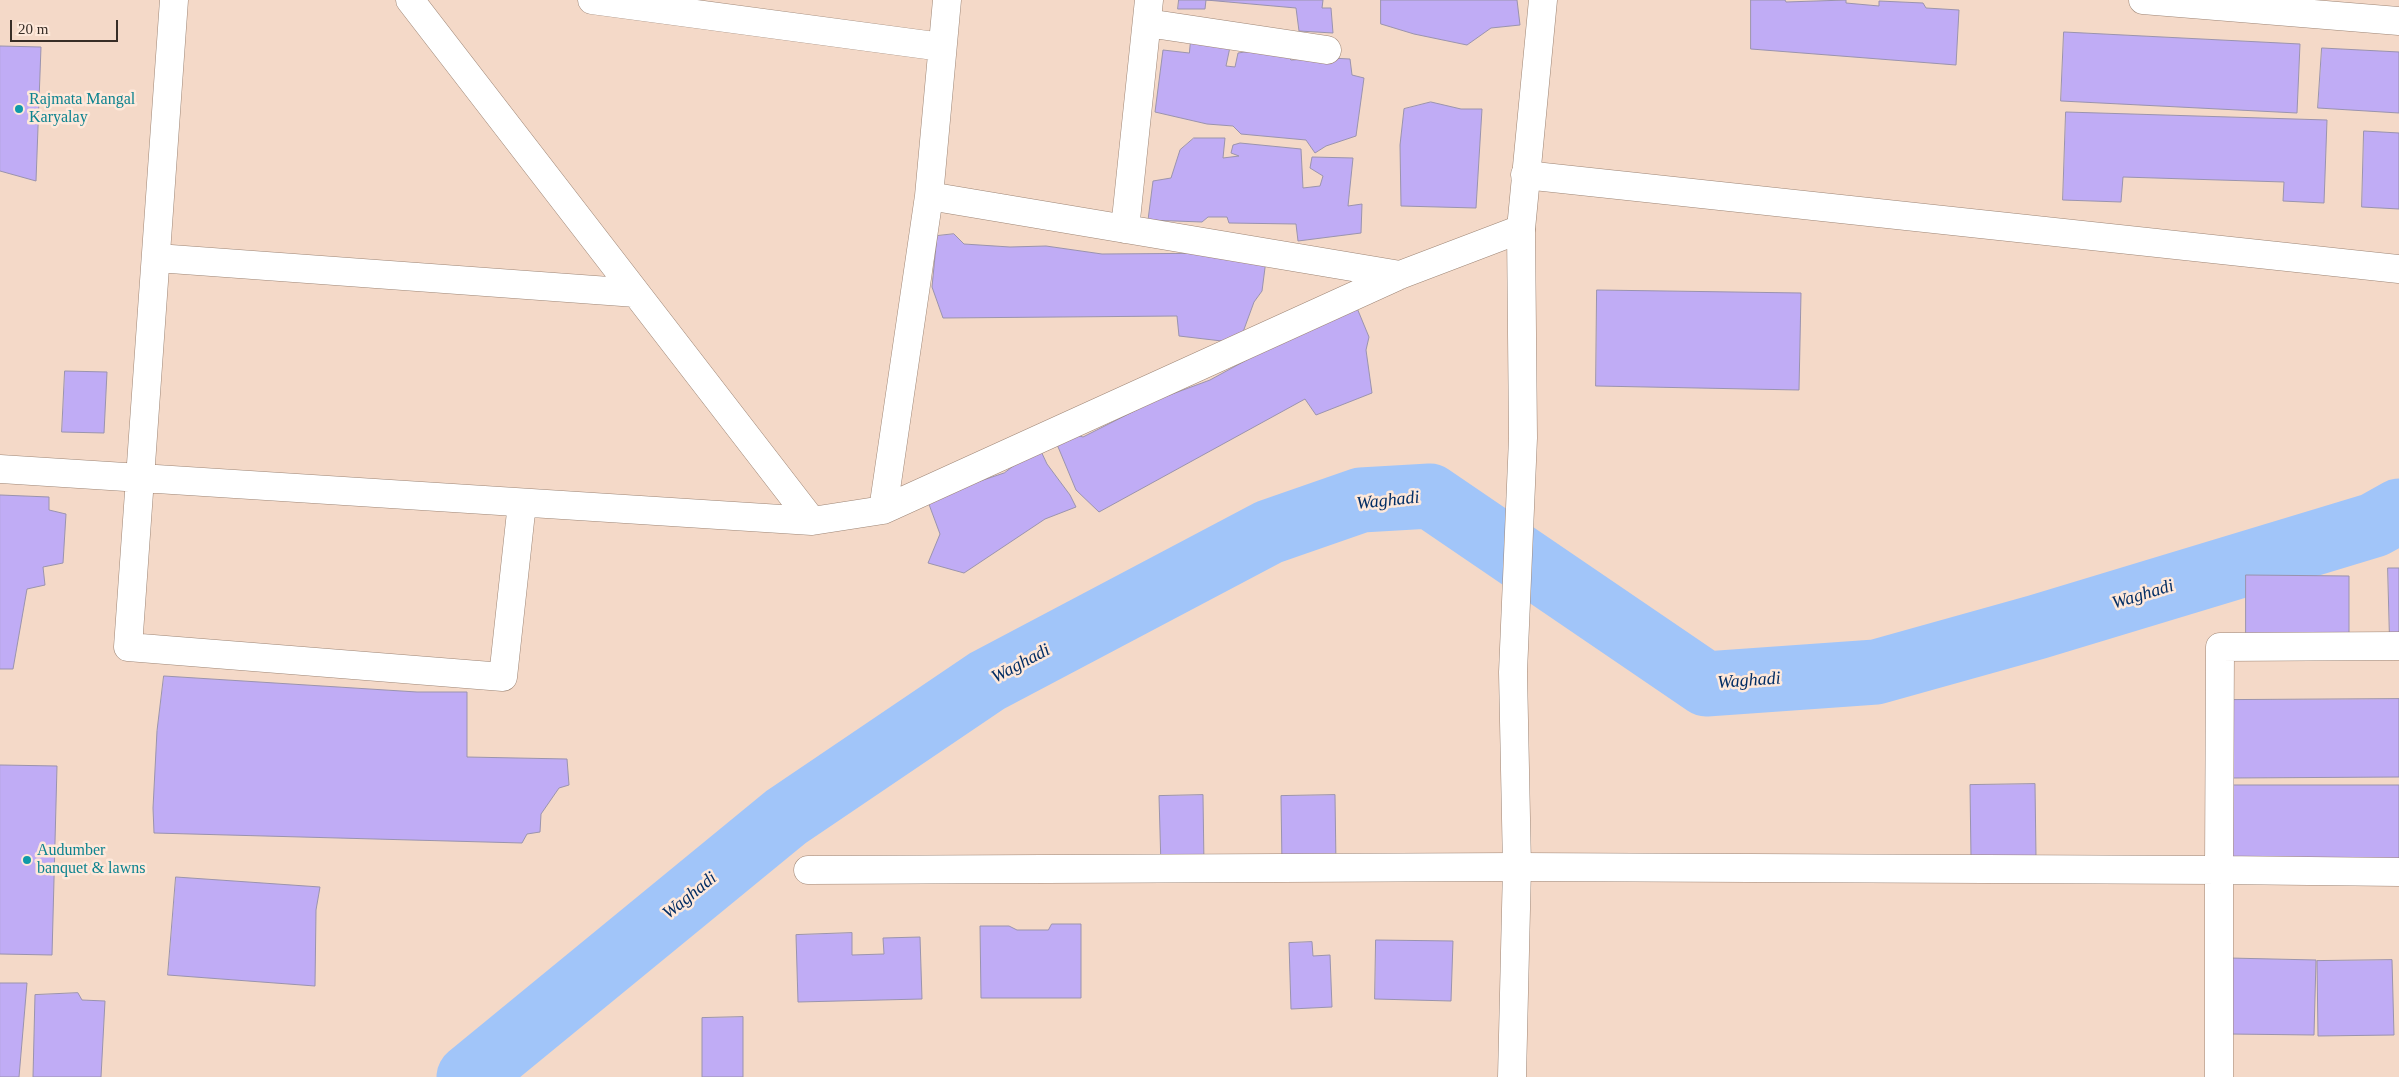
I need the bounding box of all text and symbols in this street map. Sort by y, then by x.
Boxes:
scale bar [12,10,120,42]
text: 20 m [18,21,48,37]
place label: Rajmata Mangal Karyalay [29,90,135,128]
marker: Rajmata Mangal Karyalay [13,103,25,115]
water label: Waghadi [1355,487,1421,515]
water label: Waghadi [2110,575,2176,615]
water label: Waghadi [988,640,1054,688]
water label: Waghadi [1717,668,1781,694]
place label: Audumber banquet & lawns [37,841,145,879]
marker: Audumber banquet & lawns [21,854,33,866]
water label: Waghadi [659,868,721,924]

